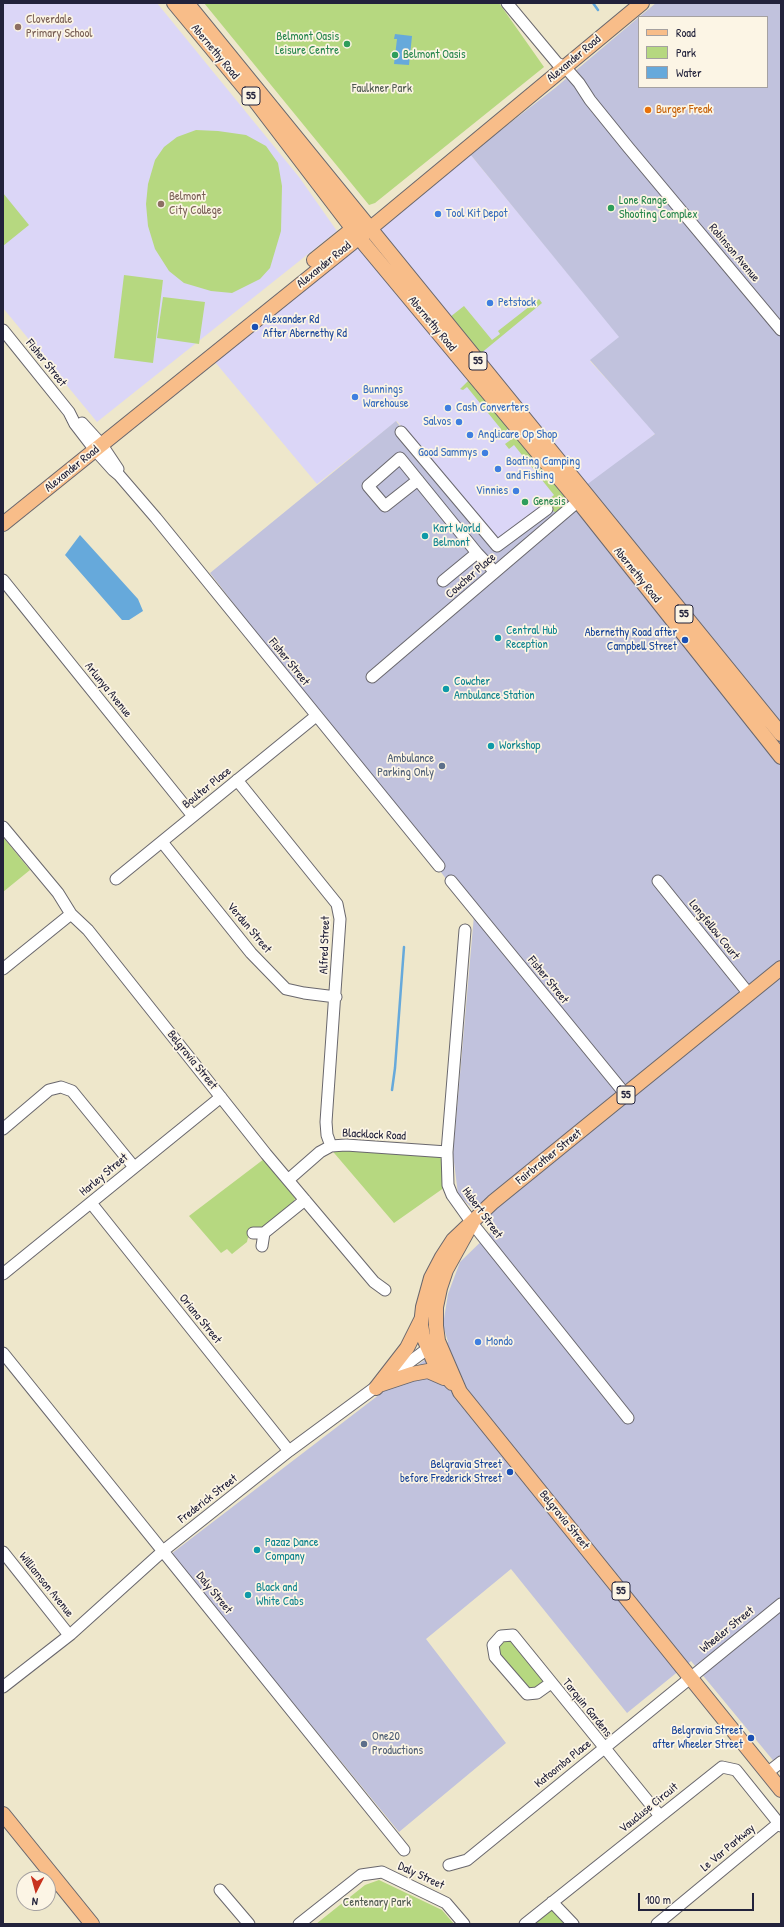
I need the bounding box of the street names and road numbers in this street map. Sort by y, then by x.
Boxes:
street label: Abernethy Road [188,22,242,82]
street label: Alexander Road [544,32,604,86]
road number: 55 [242,87,260,105]
street label: Robinson Avenue [706,221,762,285]
street label: Alexander Road [294,239,354,291]
street label: Abernethy Road [405,294,459,354]
street label: Fisher Street [22,336,70,390]
road number: 55 [469,352,487,370]
street label: Alexander Road [42,443,102,495]
street label: Abernethy Road [610,544,664,606]
street label: Cowcher Place [443,550,499,602]
road number: 55 [675,605,693,623]
street label: Fisher Street [265,635,313,689]
street label: Arlunya Avenue [81,659,135,721]
street label: Boulter Place [180,764,234,812]
street label: Longfellow Court [686,897,742,963]
street label: Verdun Street [224,900,274,956]
street label: Alfred Street [317,916,333,974]
street label: Fisher Street [524,953,572,1007]
street label: Belgravia Street [164,1028,220,1092]
road number: 55 [617,1086,635,1104]
street label: Blacklock Road [342,1126,406,1144]
street label: Fairbrother Street [513,1126,585,1188]
street label: Harley Street [77,1151,131,1199]
street label: Hubert Street [459,1185,505,1241]
street label: Oriana Street [176,1291,224,1347]
street label: Frederick Street [176,1471,240,1527]
street label: Belgravia Street [536,1488,592,1552]
street label: Williamson Avenue [16,1550,76,1620]
street label: Daly Street [193,1569,235,1617]
road number: 55 [612,1582,630,1600]
street label: Wheeler Street [697,1604,757,1656]
street label: Tarquin Gardens [559,1676,615,1740]
street label: Katoomba Place [532,1737,594,1791]
street label: Vaucluse Circuit [617,1780,681,1836]
street label: Le Var Parkway [698,1821,758,1875]
street label: Daly Street [396,1859,446,1893]

